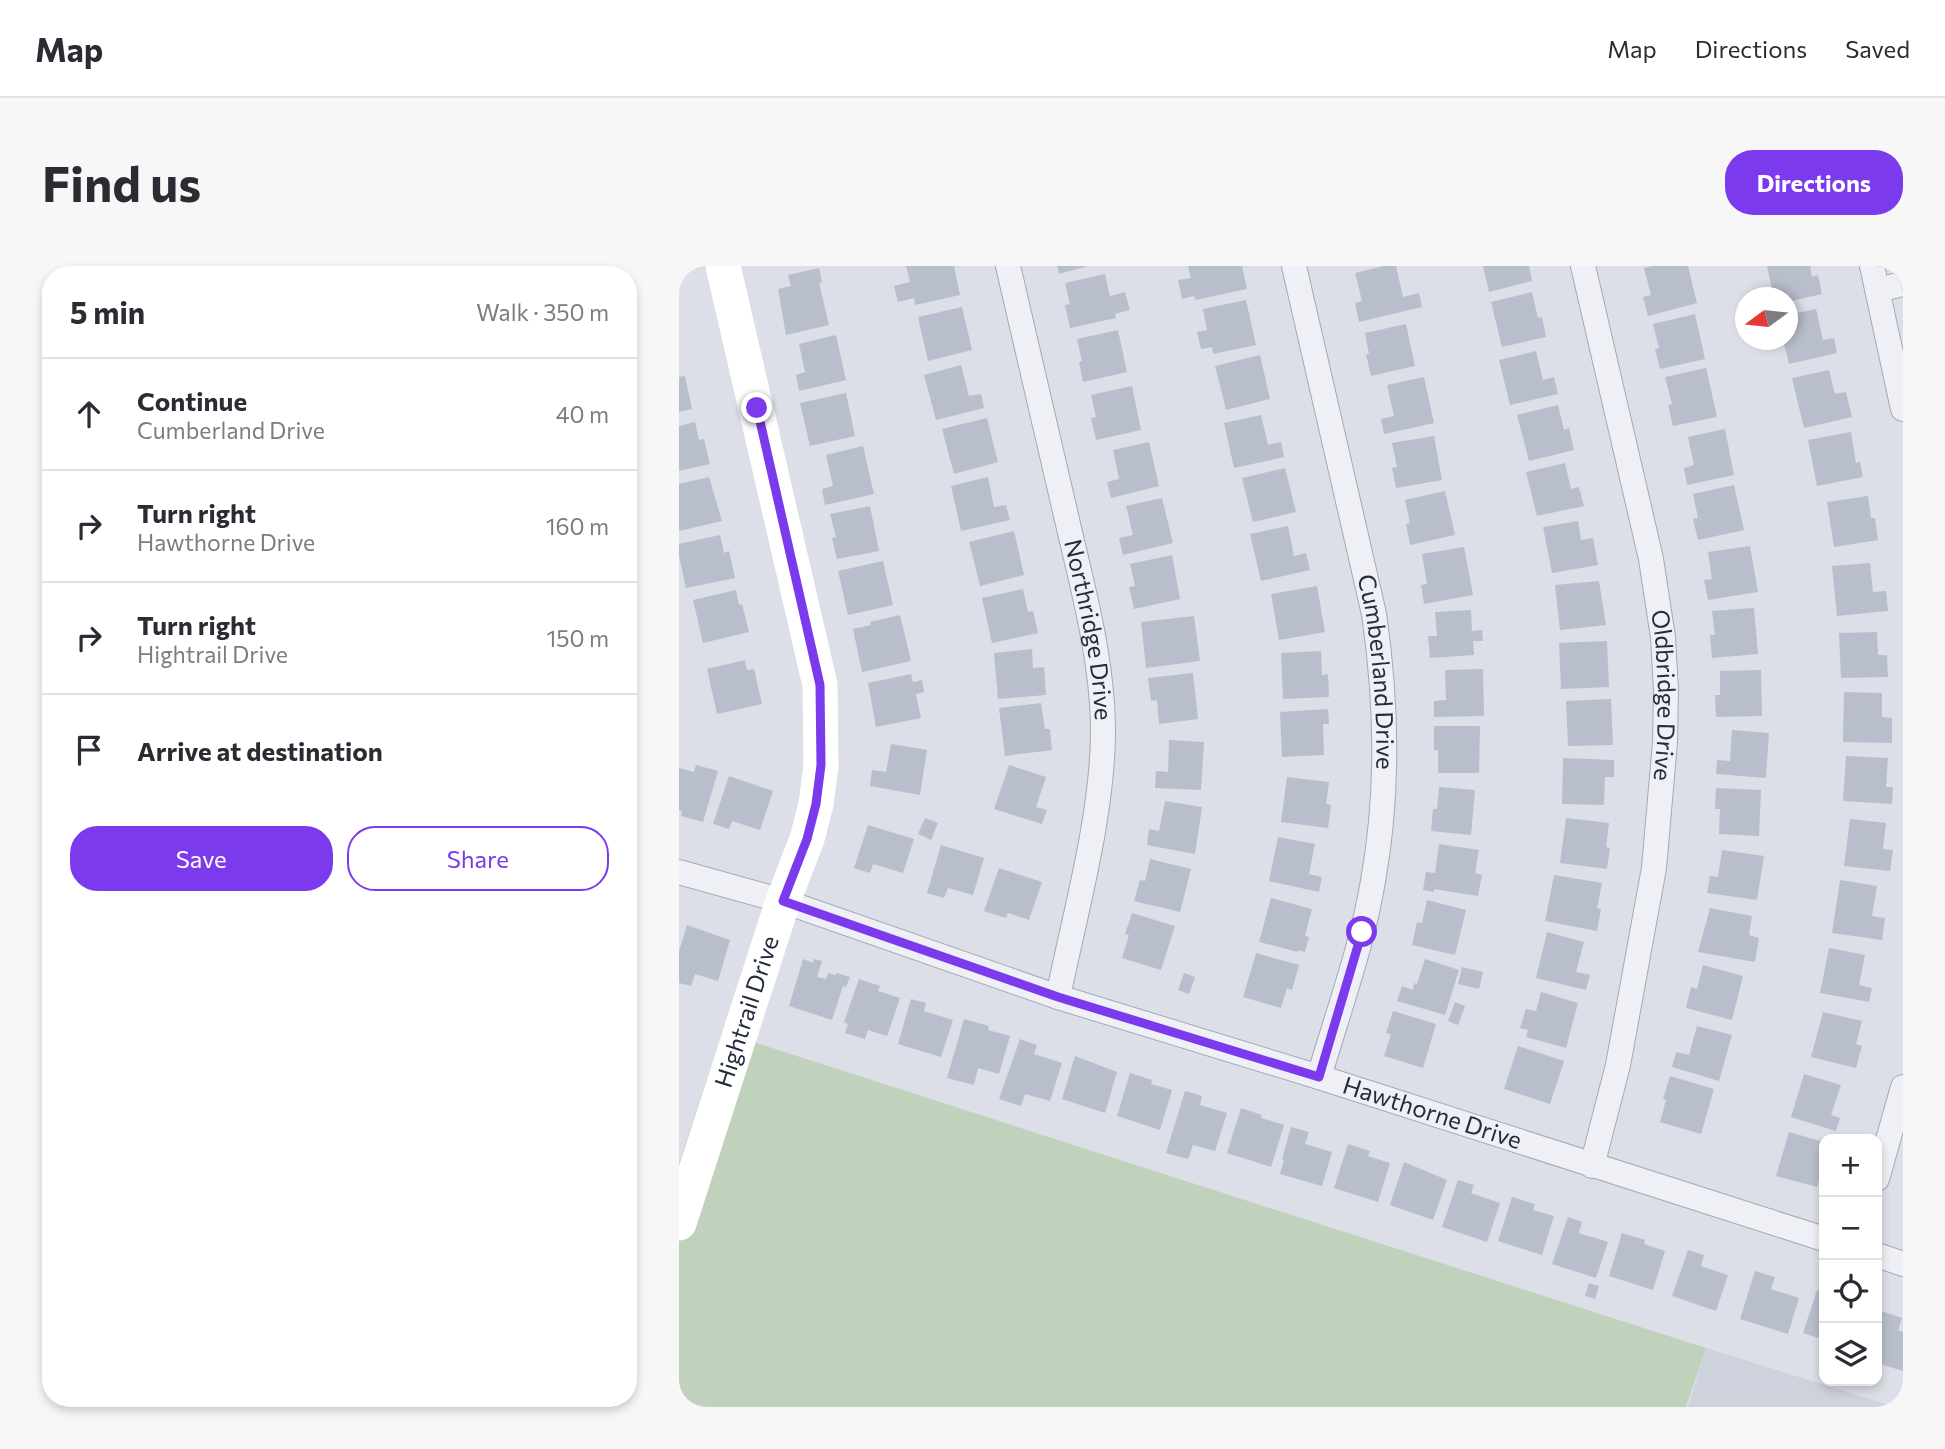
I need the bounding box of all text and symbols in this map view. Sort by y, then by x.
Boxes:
text: Map [35,28,103,69]
text: Map [1607,34,1657,63]
text: Directions [1695,34,1807,63]
text: Saved [1845,34,1910,63]
button: Directions [1725,150,1903,215]
text: Find us [42,152,201,212]
north arrow [1735,287,1798,350]
text: 5 min [70,293,145,330]
text: Walk · 350 m [476,298,609,326]
text: Continue [137,385,247,416]
route end [741,392,772,423]
icon: ahead [70,395,108,433]
text: 40 m [556,400,609,428]
text: Cumberland Drive [137,416,325,444]
text: Turn right [137,497,256,528]
icon: right [70,507,108,545]
text: 160 m [546,512,609,540]
text: Hawthorne Drive [137,528,315,556]
street label: Northridge Drive [1059,536,1119,721]
street label: Cumberland Drive [1352,571,1400,770]
street label: Oldbridge Drive [1646,607,1682,782]
text: Turn right [137,609,256,640]
icon: right [70,619,108,657]
text: 150 m [546,624,609,652]
text: Hightrail Drive [137,640,288,668]
icon: arrive [70,731,108,769]
text: Arrive at destination [137,735,383,766]
button: Save [70,826,333,891]
button: Share [347,826,609,891]
route start [1346,916,1377,947]
street label: Hightrail Drive [708,932,784,1091]
street label: Hawthorne Drive [1340,1070,1526,1154]
map controls [1819,1134,1882,1386]
button: + [1819,1134,1882,1197]
button: − [1819,1197,1882,1260]
button: locate [1819,1260,1882,1323]
button: layers [1819,1323,1882,1386]

